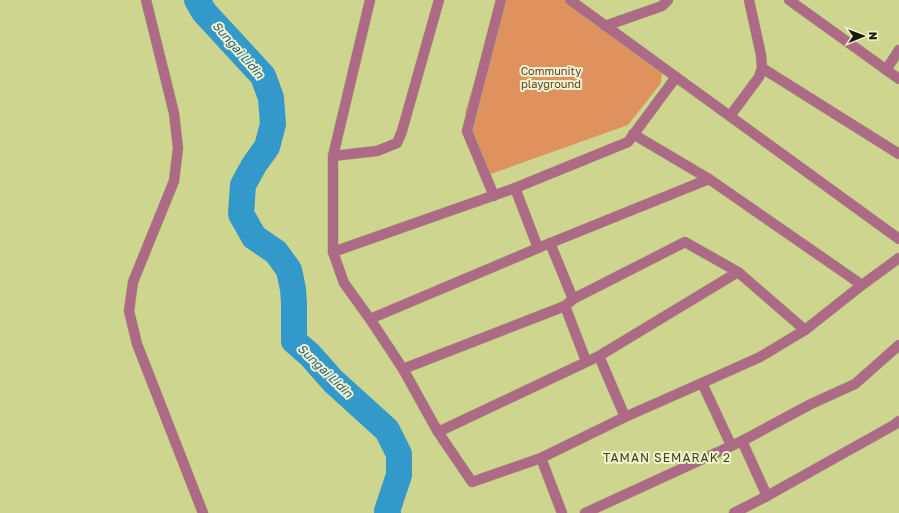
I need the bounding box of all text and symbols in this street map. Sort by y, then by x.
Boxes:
north arrow [843,16,883,56]
water label: Sungai Lidin [210,18,268,82]
text: N [867,32,880,40]
park label: Community playground [521,64,581,90]
water label: Sungai Lidin [295,341,356,401]
district label: TAMAN SEMARAK 2 [603,450,731,465]

